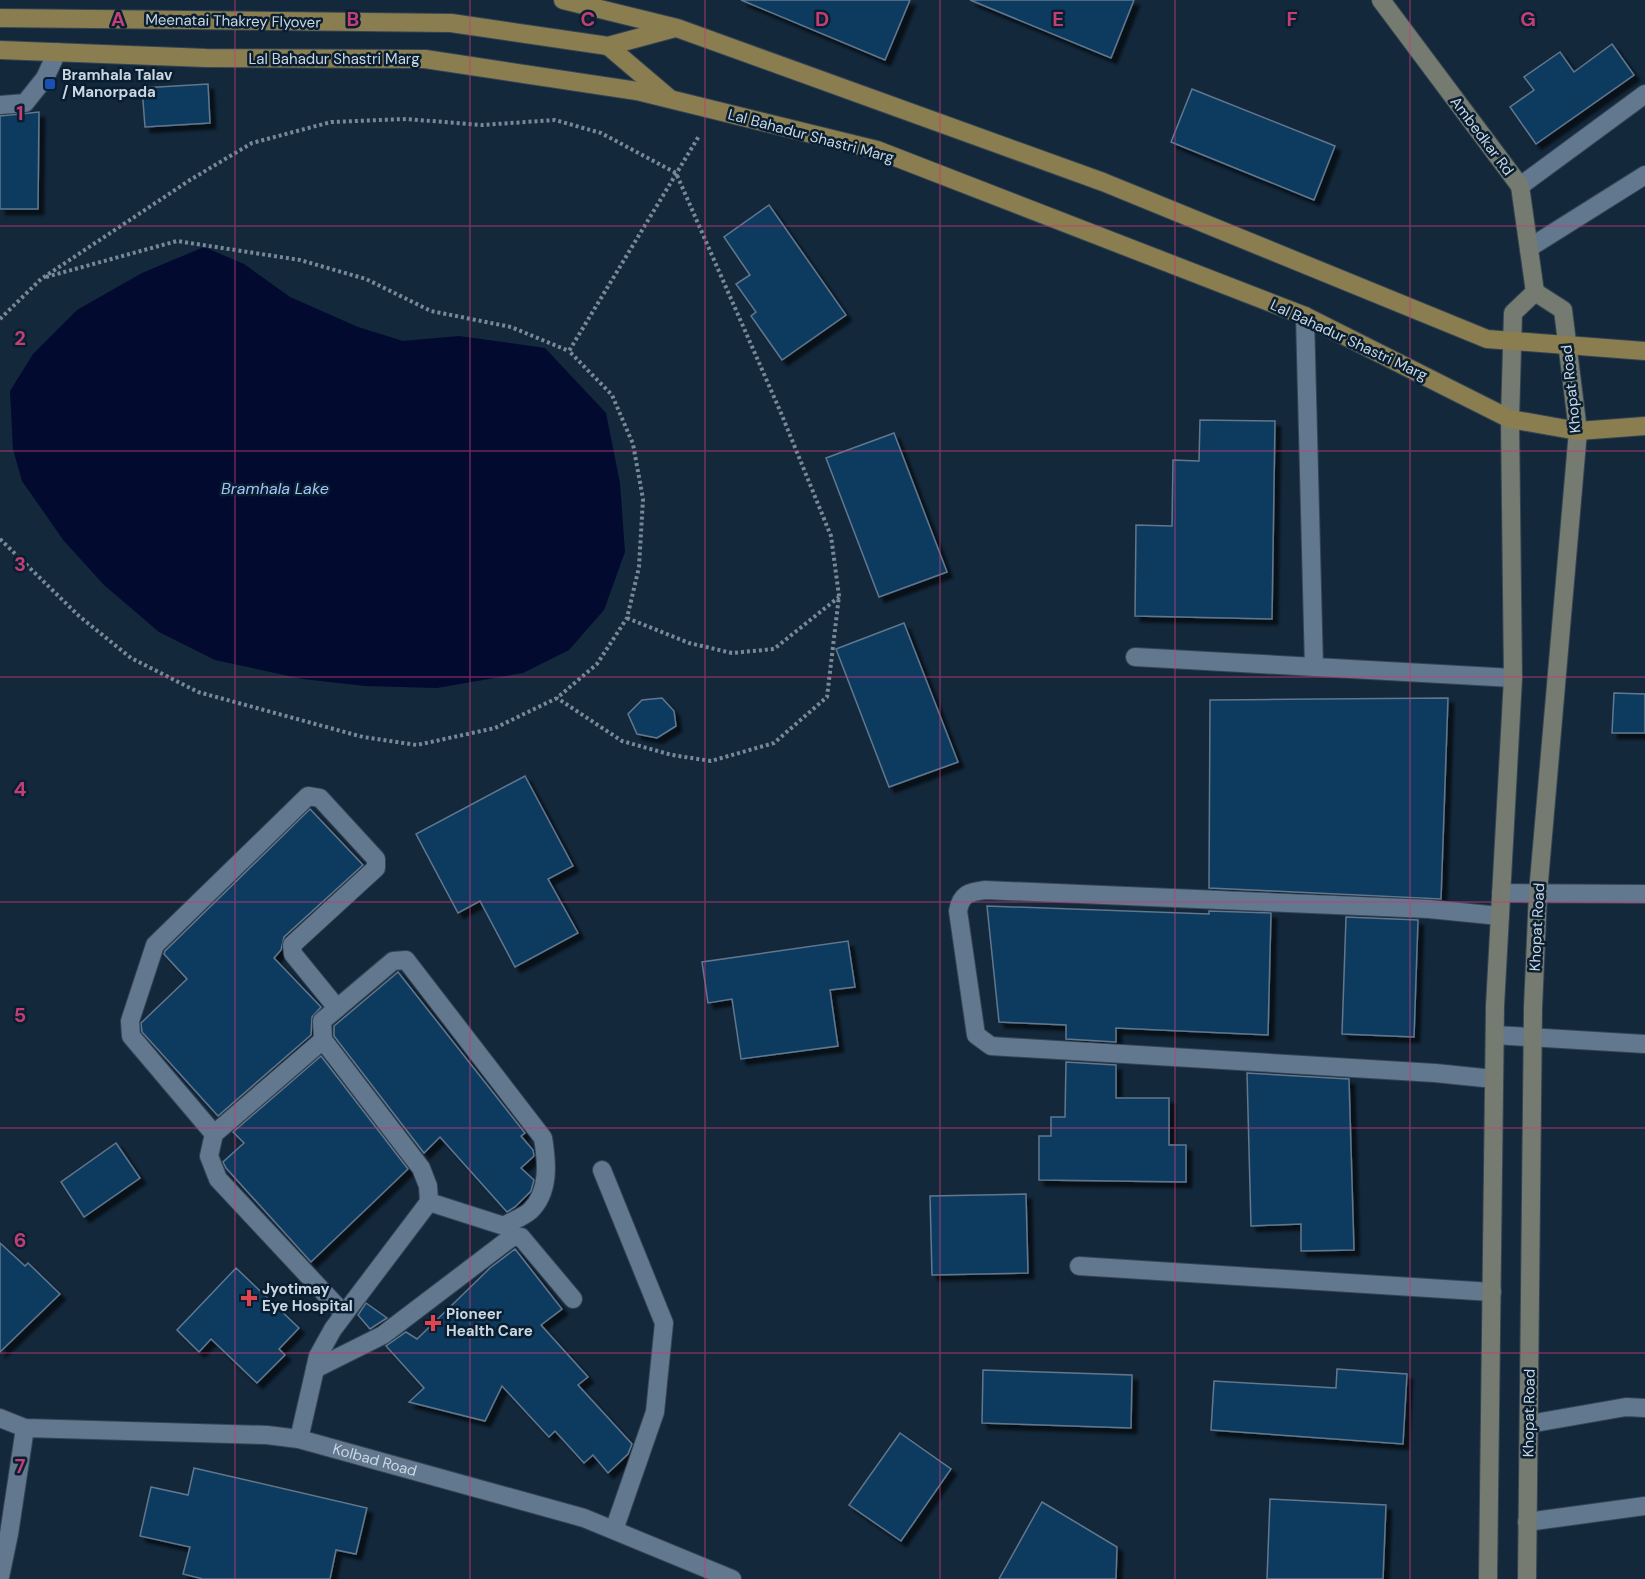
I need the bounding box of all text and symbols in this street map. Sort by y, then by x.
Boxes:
text: A [111,6,125,32]
text: B [347,6,359,32]
text: C [581,6,595,32]
text: D [815,6,829,32]
text: E [1052,6,1064,32]
text: F [1286,6,1298,32]
text: G [1520,6,1536,32]
street label: Meenatai Thakrey Flyover [145,9,321,33]
street label: Lal Bahadur Shastri Marg [248,49,420,69]
place label: Bramhala Talav / Manorpada [62,65,173,102]
marker: Bramhala Talav / Manorpada [43,77,57,91]
street label: Ambedkar Rd [1446,93,1518,179]
text: 1 [16,100,24,126]
street label: Lal Bahadur Shastri Marg [726,104,896,168]
street label: Lal Bahadur Shastri Marg [1267,295,1431,385]
text: 2 [14,325,26,351]
street label: Khopat Road [1556,344,1586,434]
water label: Bramhala Lake [221,478,329,499]
text: 3 [14,551,26,577]
text: 4 [14,776,27,802]
street label: Khopat Road [1525,882,1549,972]
text: 5 [14,1002,26,1028]
text: 6 [14,1227,26,1253]
place label: Jyotimay Eye Hospital [262,1279,353,1316]
marker: Jyotimay Eye Hospital [240,1289,258,1307]
place label: Pioneer Health Care [446,1304,533,1341]
marker: Pioneer Health Care [424,1314,442,1332]
street label: Khopat Road [1518,1369,1540,1457]
street label: Kolbad Road [331,1439,419,1481]
text: 7 [15,1453,26,1479]

